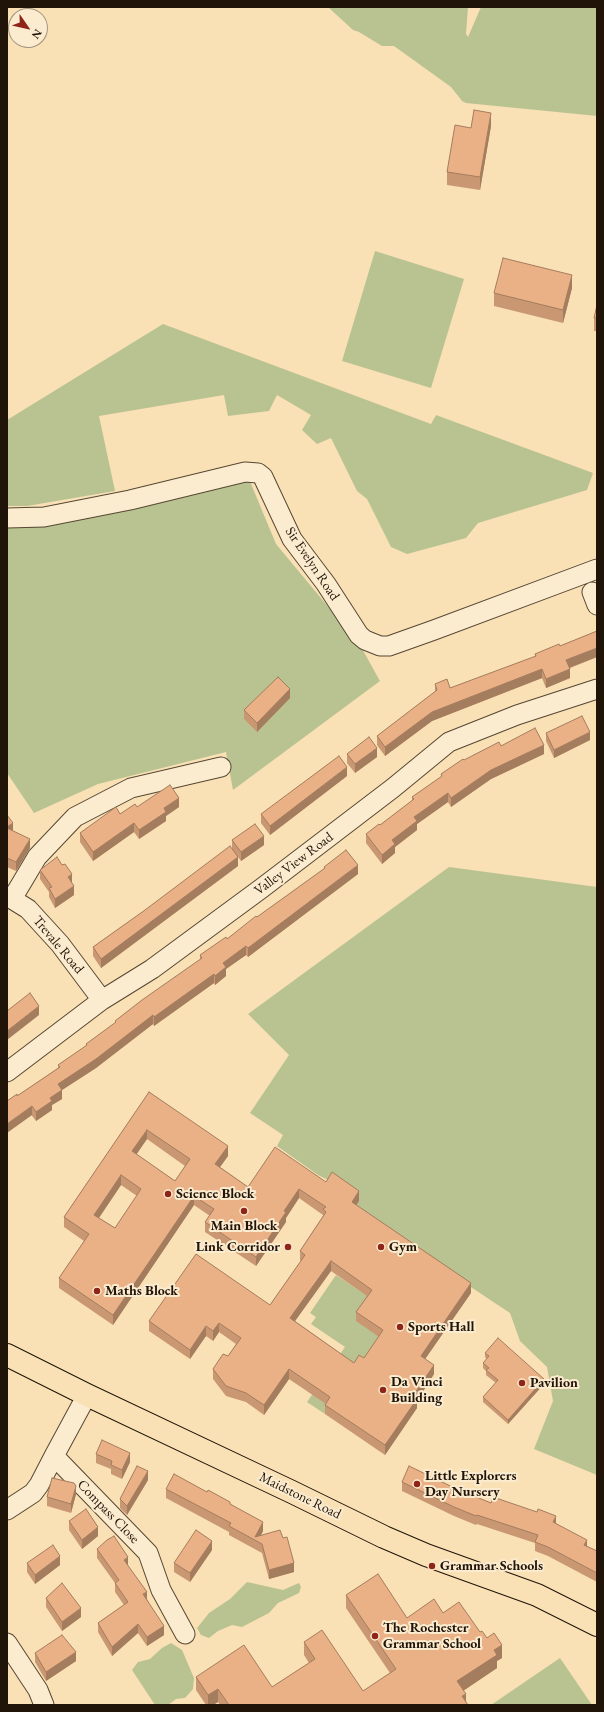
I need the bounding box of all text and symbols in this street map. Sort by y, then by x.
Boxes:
north arrow [8,8,48,48]
text: N [29,27,45,42]
street label: Sir Evelyn Road [281,524,343,604]
street label: Valley View Road [251,829,337,899]
street label: Trevale Road [29,913,87,977]
place label: Science Block [176,1186,254,1202]
marker: Science Block [163,1189,173,1199]
marker: Main Block [239,1206,249,1216]
place label: Main Block [211,1218,277,1234]
place label: Link Corridor [196,1239,280,1255]
place label: Gym [389,1239,417,1255]
marker: Link Corridor [283,1242,293,1252]
marker: Gym [376,1242,386,1252]
place label: Maths Block [105,1283,178,1299]
marker: Maths Block [92,1286,102,1296]
place label: Sports Hall [408,1319,474,1335]
marker: Sports Hall [395,1322,405,1332]
place label: Da Vinci Building [391,1374,443,1406]
place label: Pavilion [530,1375,578,1391]
marker: Pavilion [517,1378,527,1388]
marker: Da Vinci Building [378,1385,388,1395]
place label: Little Explorers Day Nursery [425,1468,516,1500]
street label: Maidstone Road [256,1469,344,1523]
street label: Compass Close [73,1477,143,1547]
marker: Little Explorers Day Nursery [412,1479,422,1489]
place label: Grammar Schools [440,1558,543,1574]
marker: Grammar Schools [427,1561,437,1571]
place label: The Rochester Grammar School [383,1620,481,1652]
marker: The Rochester Grammar School [370,1631,380,1641]

